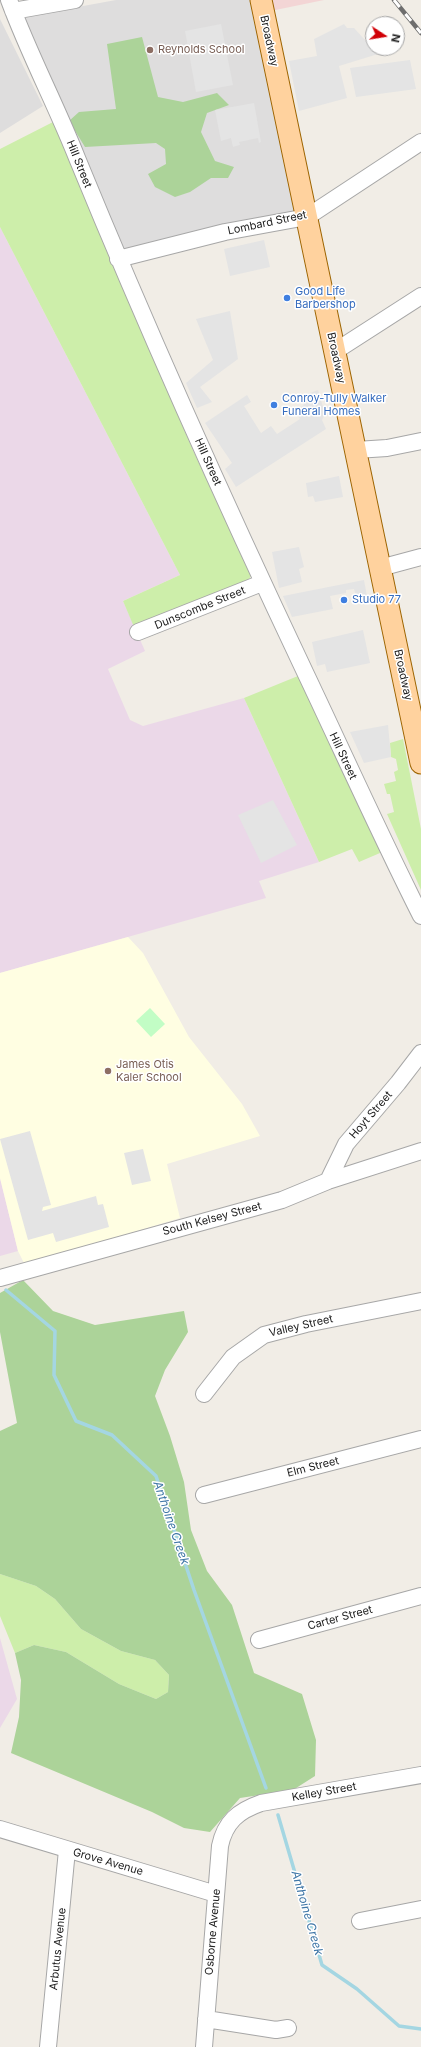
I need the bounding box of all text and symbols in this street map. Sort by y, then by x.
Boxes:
street label: Broadway [257,14,281,68]
north arrow [365,16,405,56]
text: N [388,33,403,44]
place label: Reynolds School [158,43,244,57]
marker: Reynolds School [145,45,155,55]
street label: Hill Street [63,138,95,190]
street label: Lombard Street [226,208,308,238]
place label: Good Life Barbershop [295,285,356,311]
marker: Good Life Barbershop [282,293,292,303]
street label: Broadway [324,331,348,385]
place label: Conroy-Tully Walker Funeral Homes [282,392,386,418]
marker: Conroy-Tully Walker Funeral Homes [269,400,279,410]
street label: Hill Street [192,436,224,488]
street label: Dunscombe Street [153,584,247,632]
place label: Studio 77 [352,593,401,607]
marker: Studio 77 [339,595,349,605]
street label: Broadway [391,648,415,702]
street label: Hill Street [326,730,360,782]
place label: James Otis Kaler School [116,1058,182,1084]
marker: James Otis Kaler School [103,1066,113,1076]
street label: Hoyt Street [347,1089,395,1141]
street label: South Kelsey Street [161,1199,263,1239]
street label: Valley Street [268,1312,334,1340]
street label: Elm Street [286,1454,340,1480]
water label: Anthoine Creek [150,1479,192,1567]
street label: Carter Street [306,1603,374,1633]
street label: Kelley Street [291,1780,357,1804]
street label: Grove Avenue [71,1846,145,1878]
water label: Anthoine Creek [288,1869,326,1957]
street label: Osborne Avenue [203,1888,223,1976]
street label: Arbutus Avenue [47,1907,69,1991]

